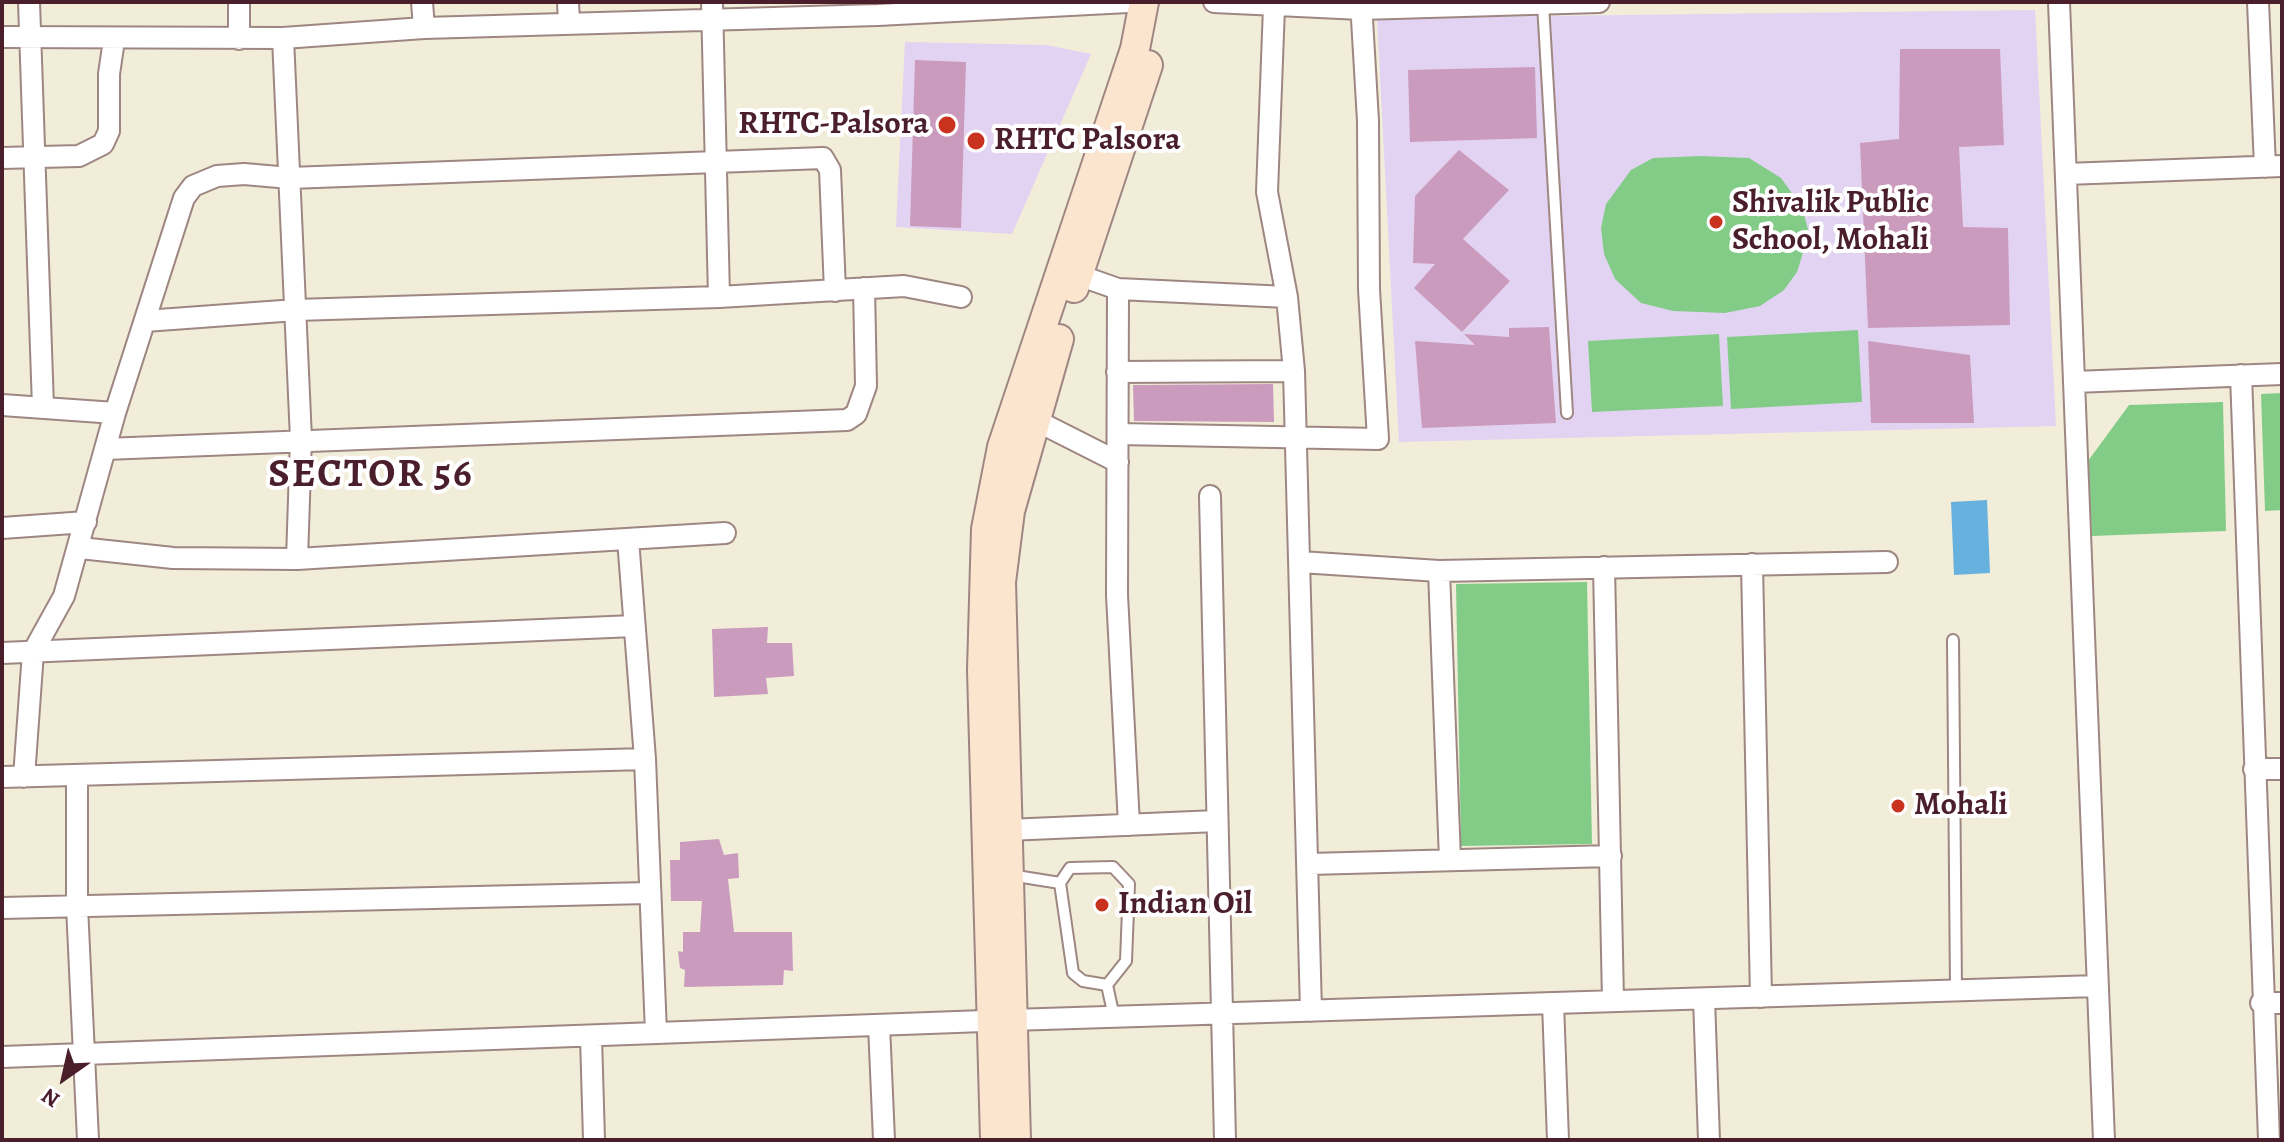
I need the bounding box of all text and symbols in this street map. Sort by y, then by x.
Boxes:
place label: RHTC-Palsora [738,106,929,144]
marker: RHTC-Palsora [936,114,958,136]
place label: RHTC Palsora [994,122,1181,160]
marker: RHTC Palsora [965,130,987,152]
place label: Shivalik Public School, Mohali [1732,185,1929,260]
marker: Shivalik Public School, Mohali [1707,213,1725,231]
district label: SECTOR 56 [268,452,474,500]
place label: Mohali [1914,787,2008,825]
marker: Mohali [1889,797,1907,815]
place label: Indian Oil [1118,886,1252,924]
marker: Indian Oil [1093,896,1111,914]
north arrow [24,1038,104,1118]
text: N [36,1081,66,1115]

